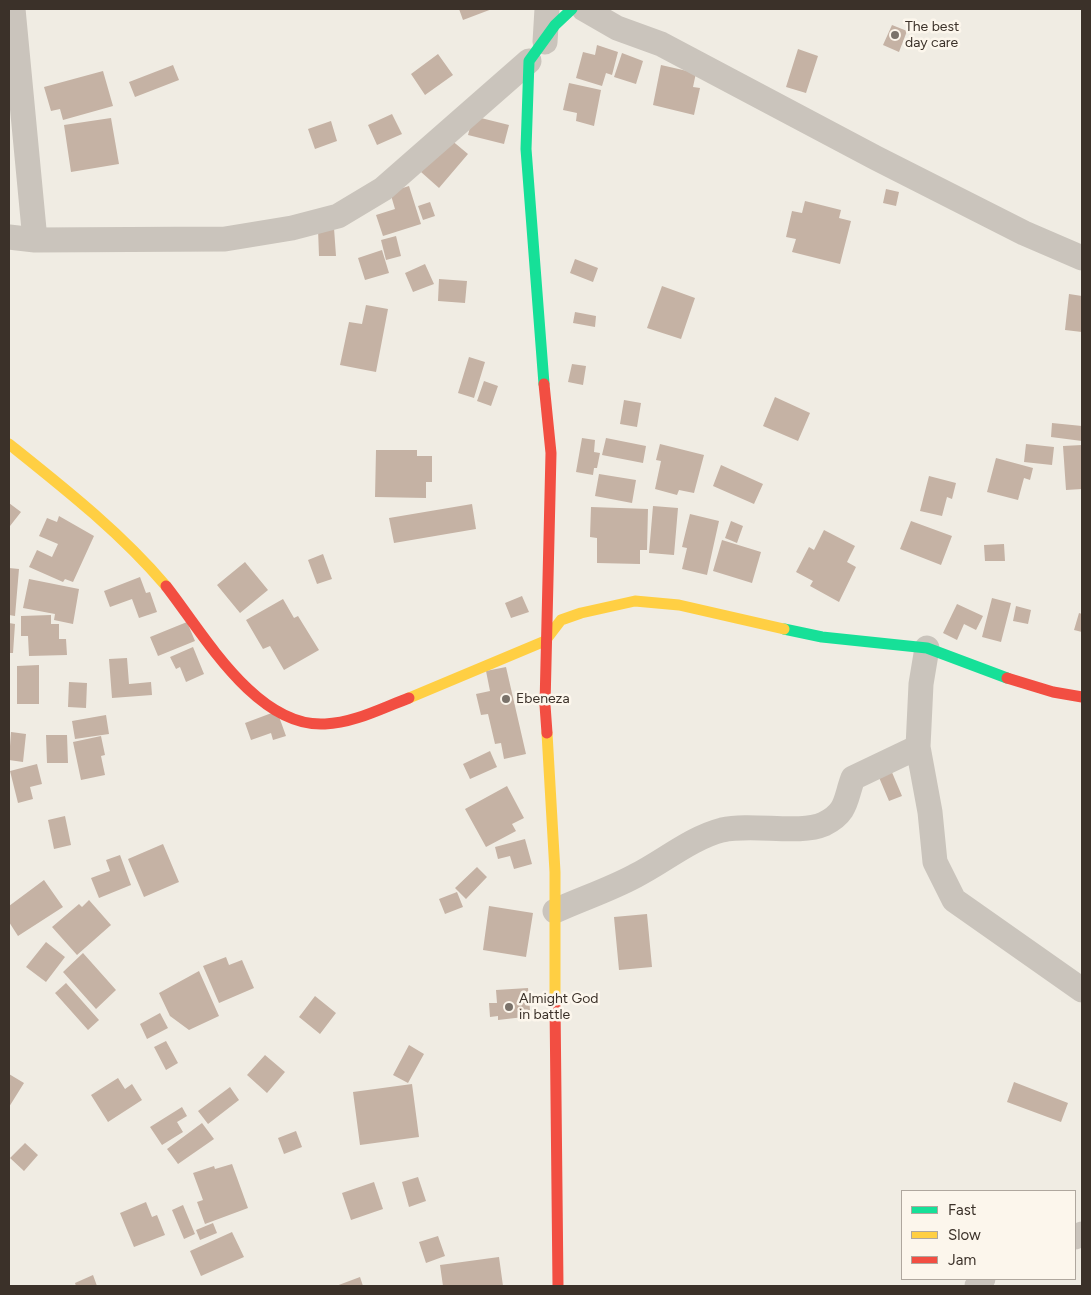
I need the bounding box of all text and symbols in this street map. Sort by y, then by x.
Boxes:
place label: The best day care [905,19,959,52]
marker: The best day care [889,29,901,41]
place label: Ebeneza [516,691,570,707]
marker: Ebeneza [500,693,512,705]
place label: Almight God in battle [519,991,598,1024]
marker: Almight God in battle [503,1001,515,1013]
legend [901,1190,1076,1280]
text: Fast [948,1201,976,1219]
text: Slow [948,1226,981,1244]
text: Jam [948,1251,976,1269]

